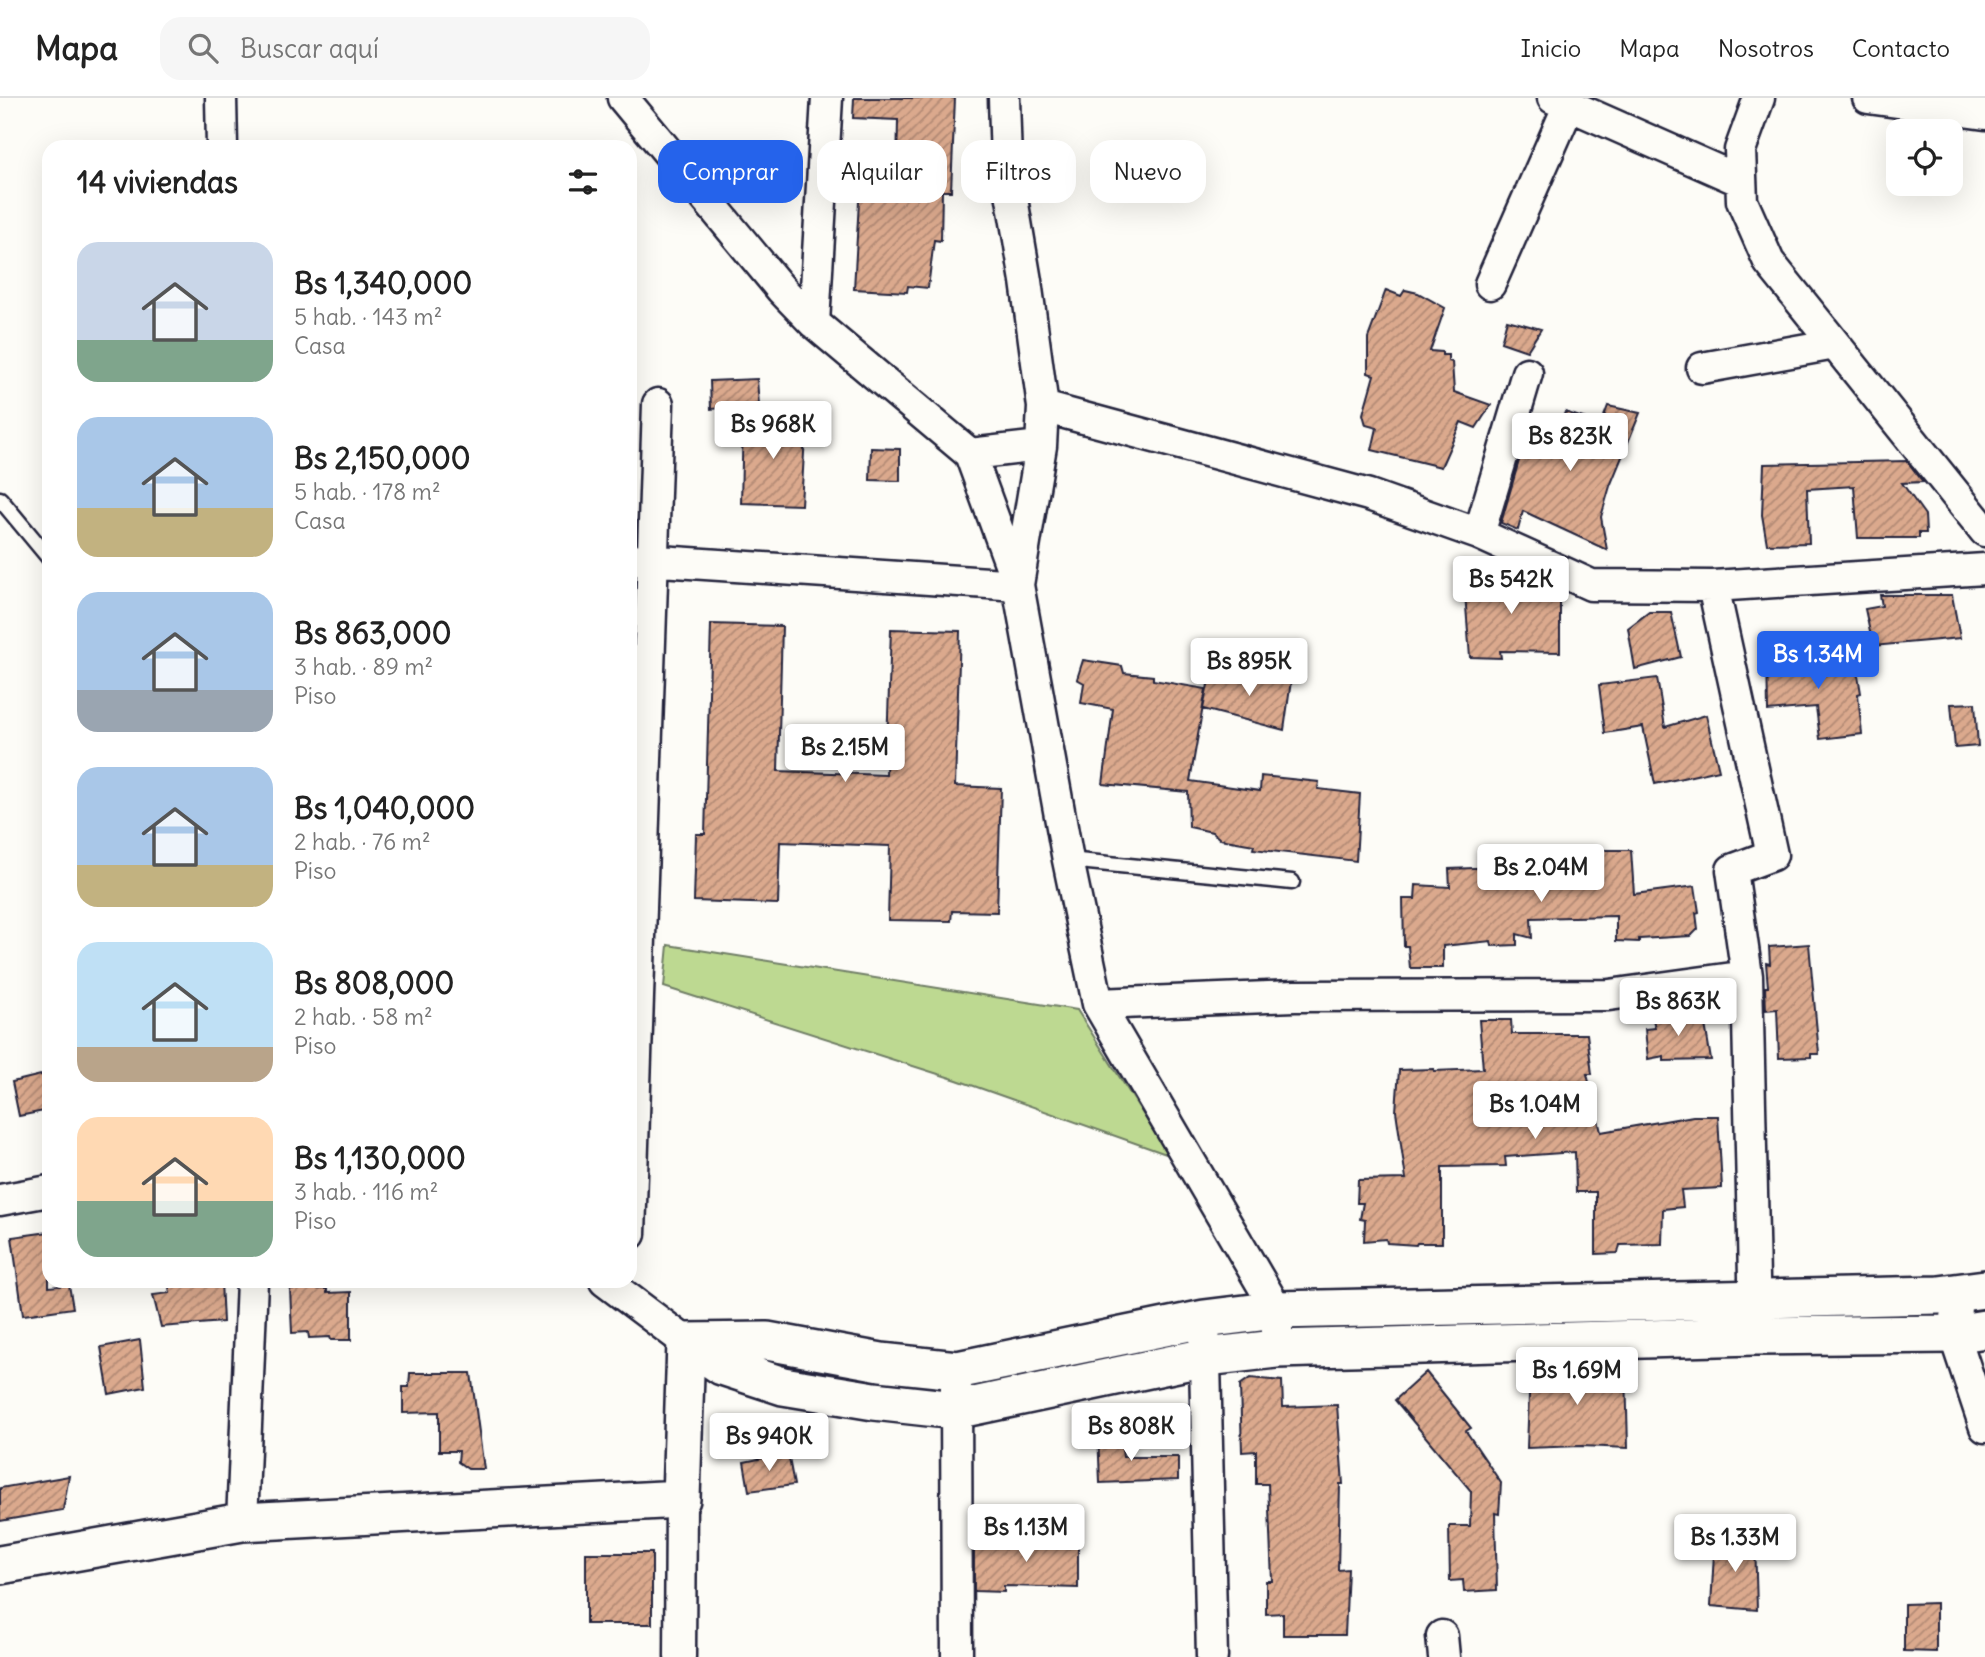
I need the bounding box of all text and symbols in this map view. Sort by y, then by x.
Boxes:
search box [160,17,650,80]
text: Mapa [35,27,118,69]
icon: search [184,29,222,67]
text: Buscar aquí [240,32,379,65]
text: Inicio [1521,33,1581,63]
text: Mapa [1619,33,1680,63]
text: Nosotros [1718,33,1814,63]
text: Contacto [1852,33,1950,63]
map controls [1886,119,1963,196]
button: locate [1886,119,1963,196]
chip: Comprar [658,140,803,203]
chip: Alquilar [817,140,947,203]
chip: Filtros [961,140,1076,203]
chip: Nuevo [1090,140,1206,203]
text: 14 viviendas [77,163,238,201]
icon: filters [564,163,602,201]
text: Bs 1,340,000 [294,264,472,302]
icon: home [133,270,217,354]
text: 5 hab. · 143 m² [294,302,442,331]
text: Casa [294,331,346,360]
pin: Bs 968K [708,402,838,461]
text: Bs 968K [731,409,815,438]
pin: Bs 823K [1505,414,1635,473]
text: Bs 823K [1528,421,1612,450]
text: Bs 2,150,000 [294,439,470,477]
icon: home [133,445,217,529]
text: 5 hab. · 178 m² [294,477,441,506]
text: Casa [294,506,346,535]
pin: Bs 542K [1446,556,1576,616]
text: Bs 542K [1469,564,1553,593]
text: Bs 863,000 [294,614,452,652]
icon: home [133,620,217,704]
pin: Bs 1.34M [1746,632,1890,691]
pin: Bs 895K [1184,638,1314,698]
text: Bs 1.34M [1773,639,1863,668]
text: Bs 895K [1207,646,1291,675]
text: 3 hab. · 89 m² [294,652,433,681]
text: Piso [294,681,336,710]
pin: Bs 2.15M [773,724,917,784]
text: Bs 2.15M [801,732,889,761]
text: Bs 1,040,000 [294,789,475,827]
icon: home [133,795,217,879]
text: 2 hab. · 76 m² [294,827,430,856]
pin: Bs 2.04M [1469,844,1613,904]
text: Bs 2.04M [1493,852,1589,881]
text: Piso [294,856,336,885]
text: Bs 808,000 [294,964,454,1002]
icon: home [133,970,217,1054]
pin: Bs 863K [1613,978,1743,1038]
text: Bs 863K [1636,986,1720,1015]
text: 2 hab. · 58 m² [294,1002,433,1031]
text: Piso [294,1031,336,1060]
pin: Bs 1.04M [1463,1082,1607,1141]
text: Bs 1.04M [1489,1089,1581,1118]
text: Bs 1,130,000 [294,1139,466,1177]
icon: home [133,1145,217,1229]
text: 3 hab. · 116 m² [294,1177,438,1206]
text: Piso [294,1206,336,1235]
pin: Bs 1.69M [1505,1348,1649,1407]
text: Bs 1.69M [1532,1355,1622,1384]
pin: Bs 808K [1066,1404,1196,1463]
text: Bs 808K [1088,1411,1174,1440]
pin: Bs 940K [704,1414,834,1473]
text: Bs 940K [726,1421,812,1450]
pin: Bs 1.13M [954,1504,1098,1564]
text: Bs 1.13M [984,1512,1068,1541]
pin: Bs 1.33M [1663,1514,1807,1574]
text: Bs 1.33M [1690,1522,1780,1551]

